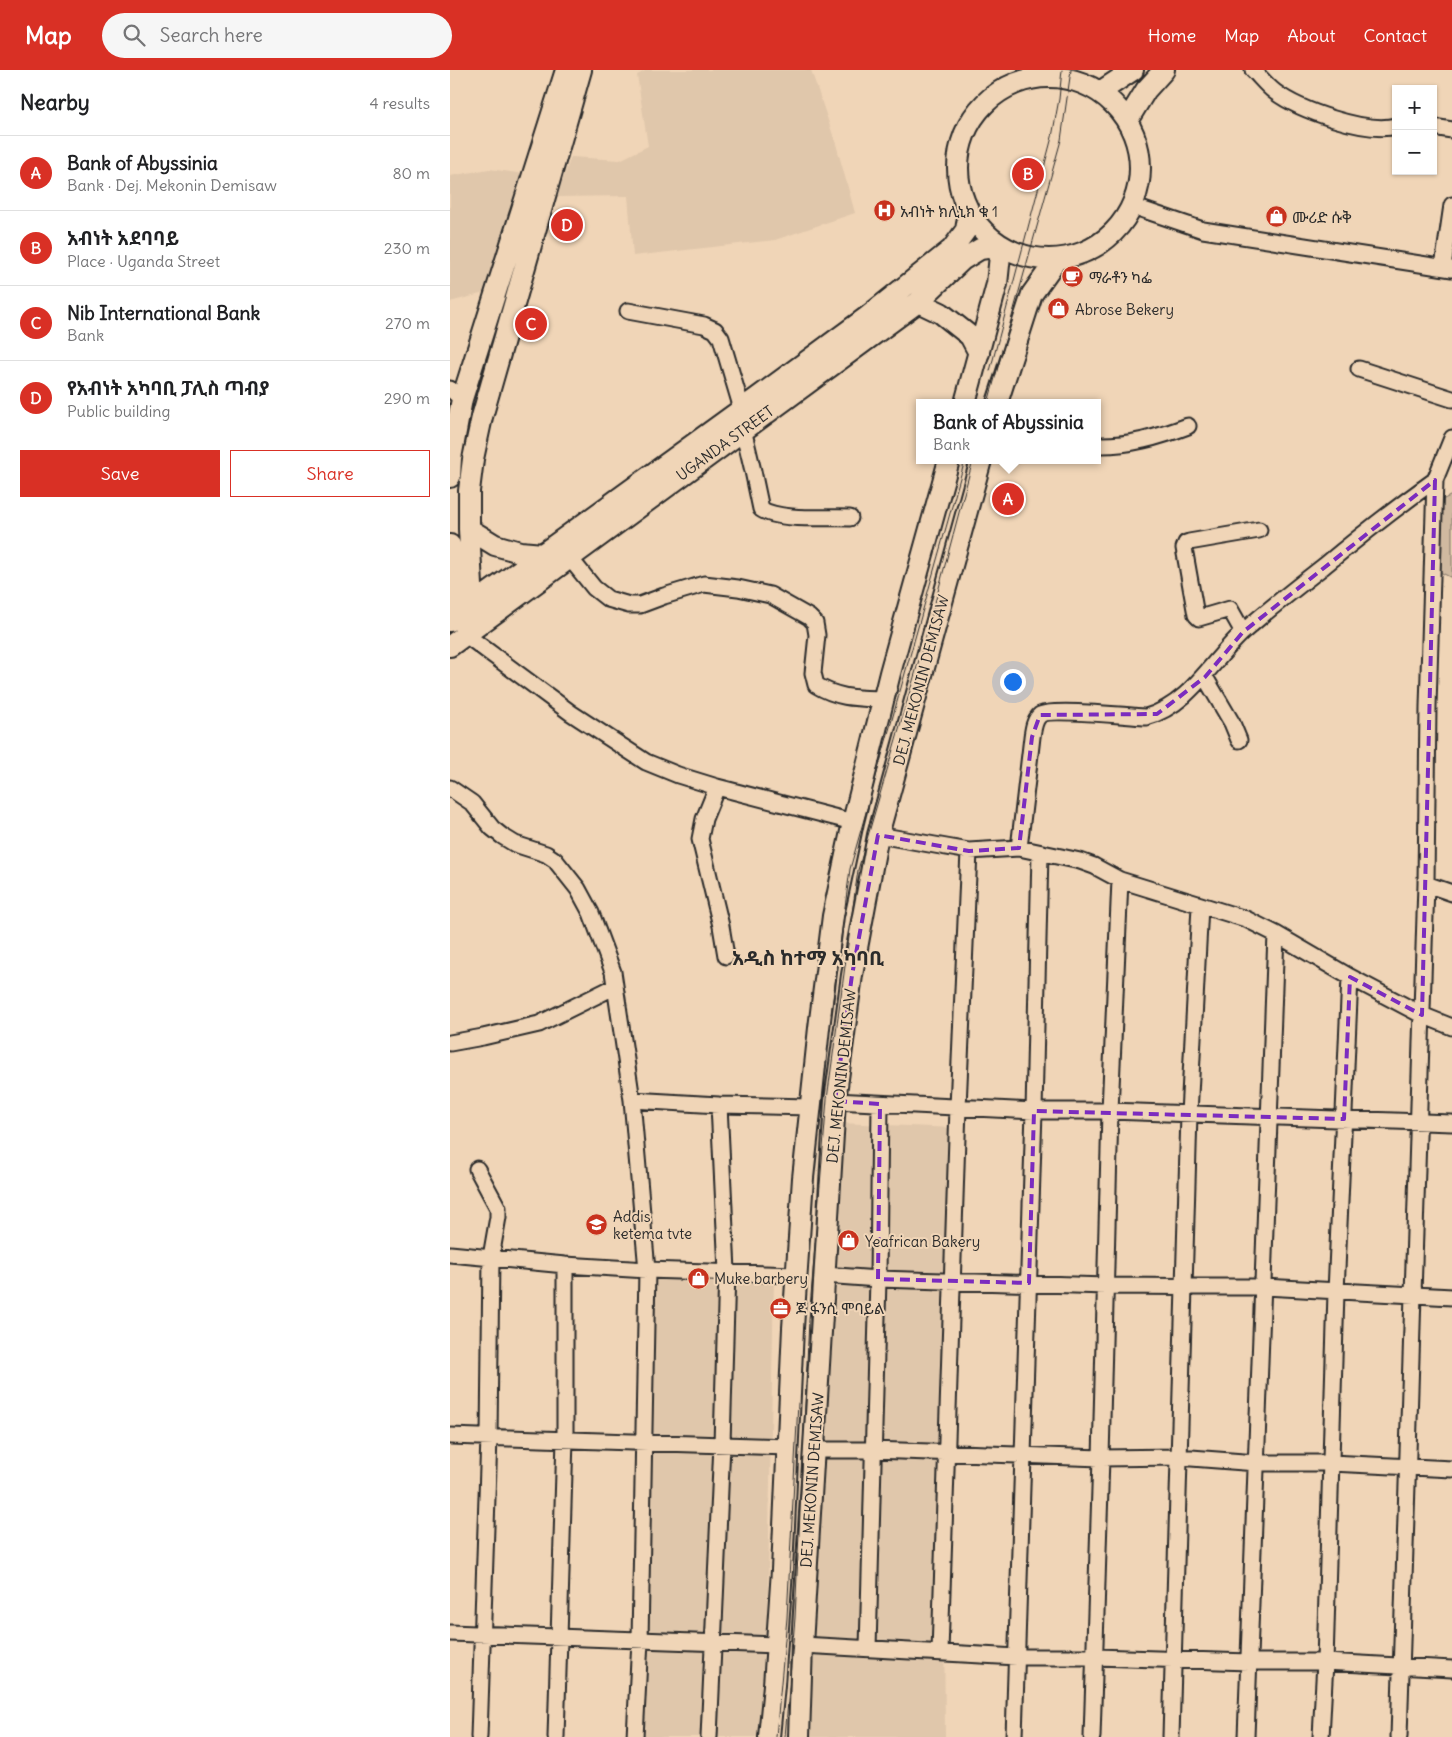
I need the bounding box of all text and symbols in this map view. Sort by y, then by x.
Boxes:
search box [102,13,452,58]
text: Map [25,20,72,50]
icon: search [120,21,148,49]
text: Search here [160,23,263,47]
text: Home [1148,24,1196,47]
text: Map [1224,24,1259,47]
text: About [1287,24,1335,47]
text: Contact [1363,24,1427,47]
map controls [1392,85,1437,175]
button: + [1392,85,1437,130]
text: Nearby [20,89,90,116]
text: 4 results [369,93,430,113]
button: − [1392,130,1437,175]
text: Bank of Abyssinia [67,151,218,175]
pin: B [1012,155,1044,193]
text: A [31,163,41,183]
text: 80 m [392,163,430,183]
text: Bank · Dej. Mekonin Demisaw [67,175,277,195]
hospital icon: አብነት ክሊኒክ ቁ 1 [872,199,896,223]
place label: አብነት ክሊኒክ ቁ 1 [900,202,998,221]
shop icon: ሙሪድ ሱቅ [1264,205,1288,229]
pin: D [551,206,583,244]
place label: ሙሪድ ሱቅ [1292,208,1352,227]
text: አብነት አደባባይ [67,226,179,250]
text: B [31,238,41,258]
text: 230 m [384,238,430,258]
text: Place · Uganda Street [67,251,220,271]
cafe icon: ማራቶን ካፌ [1061,265,1085,289]
place label: ማራቶን ካፌ [1089,268,1152,287]
shop icon: Abrose Bekery [1047,297,1071,321]
place label: Abrose Bekery [1075,300,1174,319]
text: Nib International Bank [67,301,260,325]
pin: C [515,305,547,343]
text: C [31,313,41,333]
text: 270 m [385,313,430,333]
text: Bank [67,325,104,345]
text: የአብነት አካባቢ ፓሊስ ጣብያ [67,376,269,400]
text: D [30,388,42,408]
text: 290 m [384,388,430,408]
popup [916,399,1101,464]
text: Public building [67,401,170,421]
street label: UGANDA STREET [672,401,778,485]
text: Bank of Abyssinia [933,410,1084,434]
text: Bank [933,434,970,454]
button: Save [20,450,220,497]
button: Share [230,450,430,497]
pin: A [992,480,1024,518]
street label: DEJ. MEKONIN DEMISAW [889,592,953,767]
your location [1000,669,1026,695]
district label: አዲስ ከተማ አካባቢ [732,945,884,970]
street label: DEJ. MEKONIN DEMISAW [822,987,860,1164]
place label: Addis ketema tvte [613,1207,692,1243]
school or university icon: Addis ketema tvte [585,1213,609,1237]
shop icon: Yeafrican Bakery [837,1229,861,1253]
place label: Yeafrican Bakery [865,1232,980,1251]
shop icon: Muke barbery [686,1266,710,1290]
place label: Muke barbery [714,1269,808,1288]
office icon: ጆ ፋንሲ ሞባይል [768,1296,792,1320]
place label: ጆ ፋንሲ ሞባይል [796,1299,884,1318]
street label: DEJ. MEKONIN DEMISAW [796,1391,828,1568]

